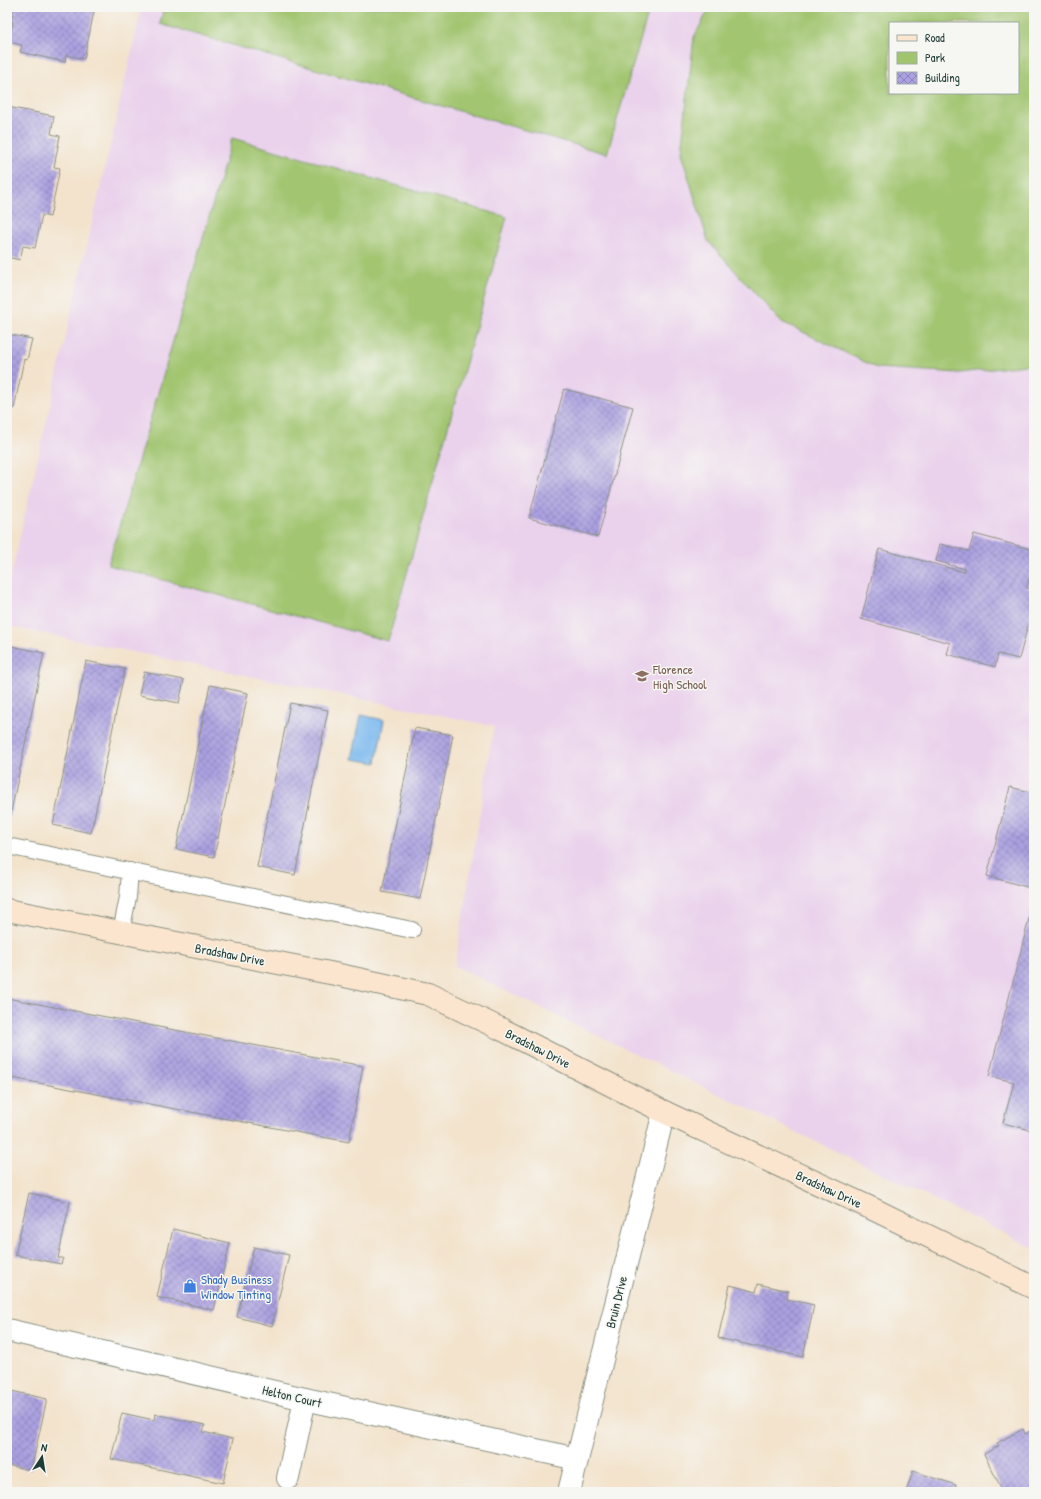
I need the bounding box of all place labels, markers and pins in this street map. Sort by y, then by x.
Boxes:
place label: Florence High School [652,660,707,693]
school or university icon: Florence High School [634,668,650,684]
place label: Shady Business Window Tinting [201,1270,272,1303]
shop icon: Shady Business Window Tinting [182,1278,198,1294]

